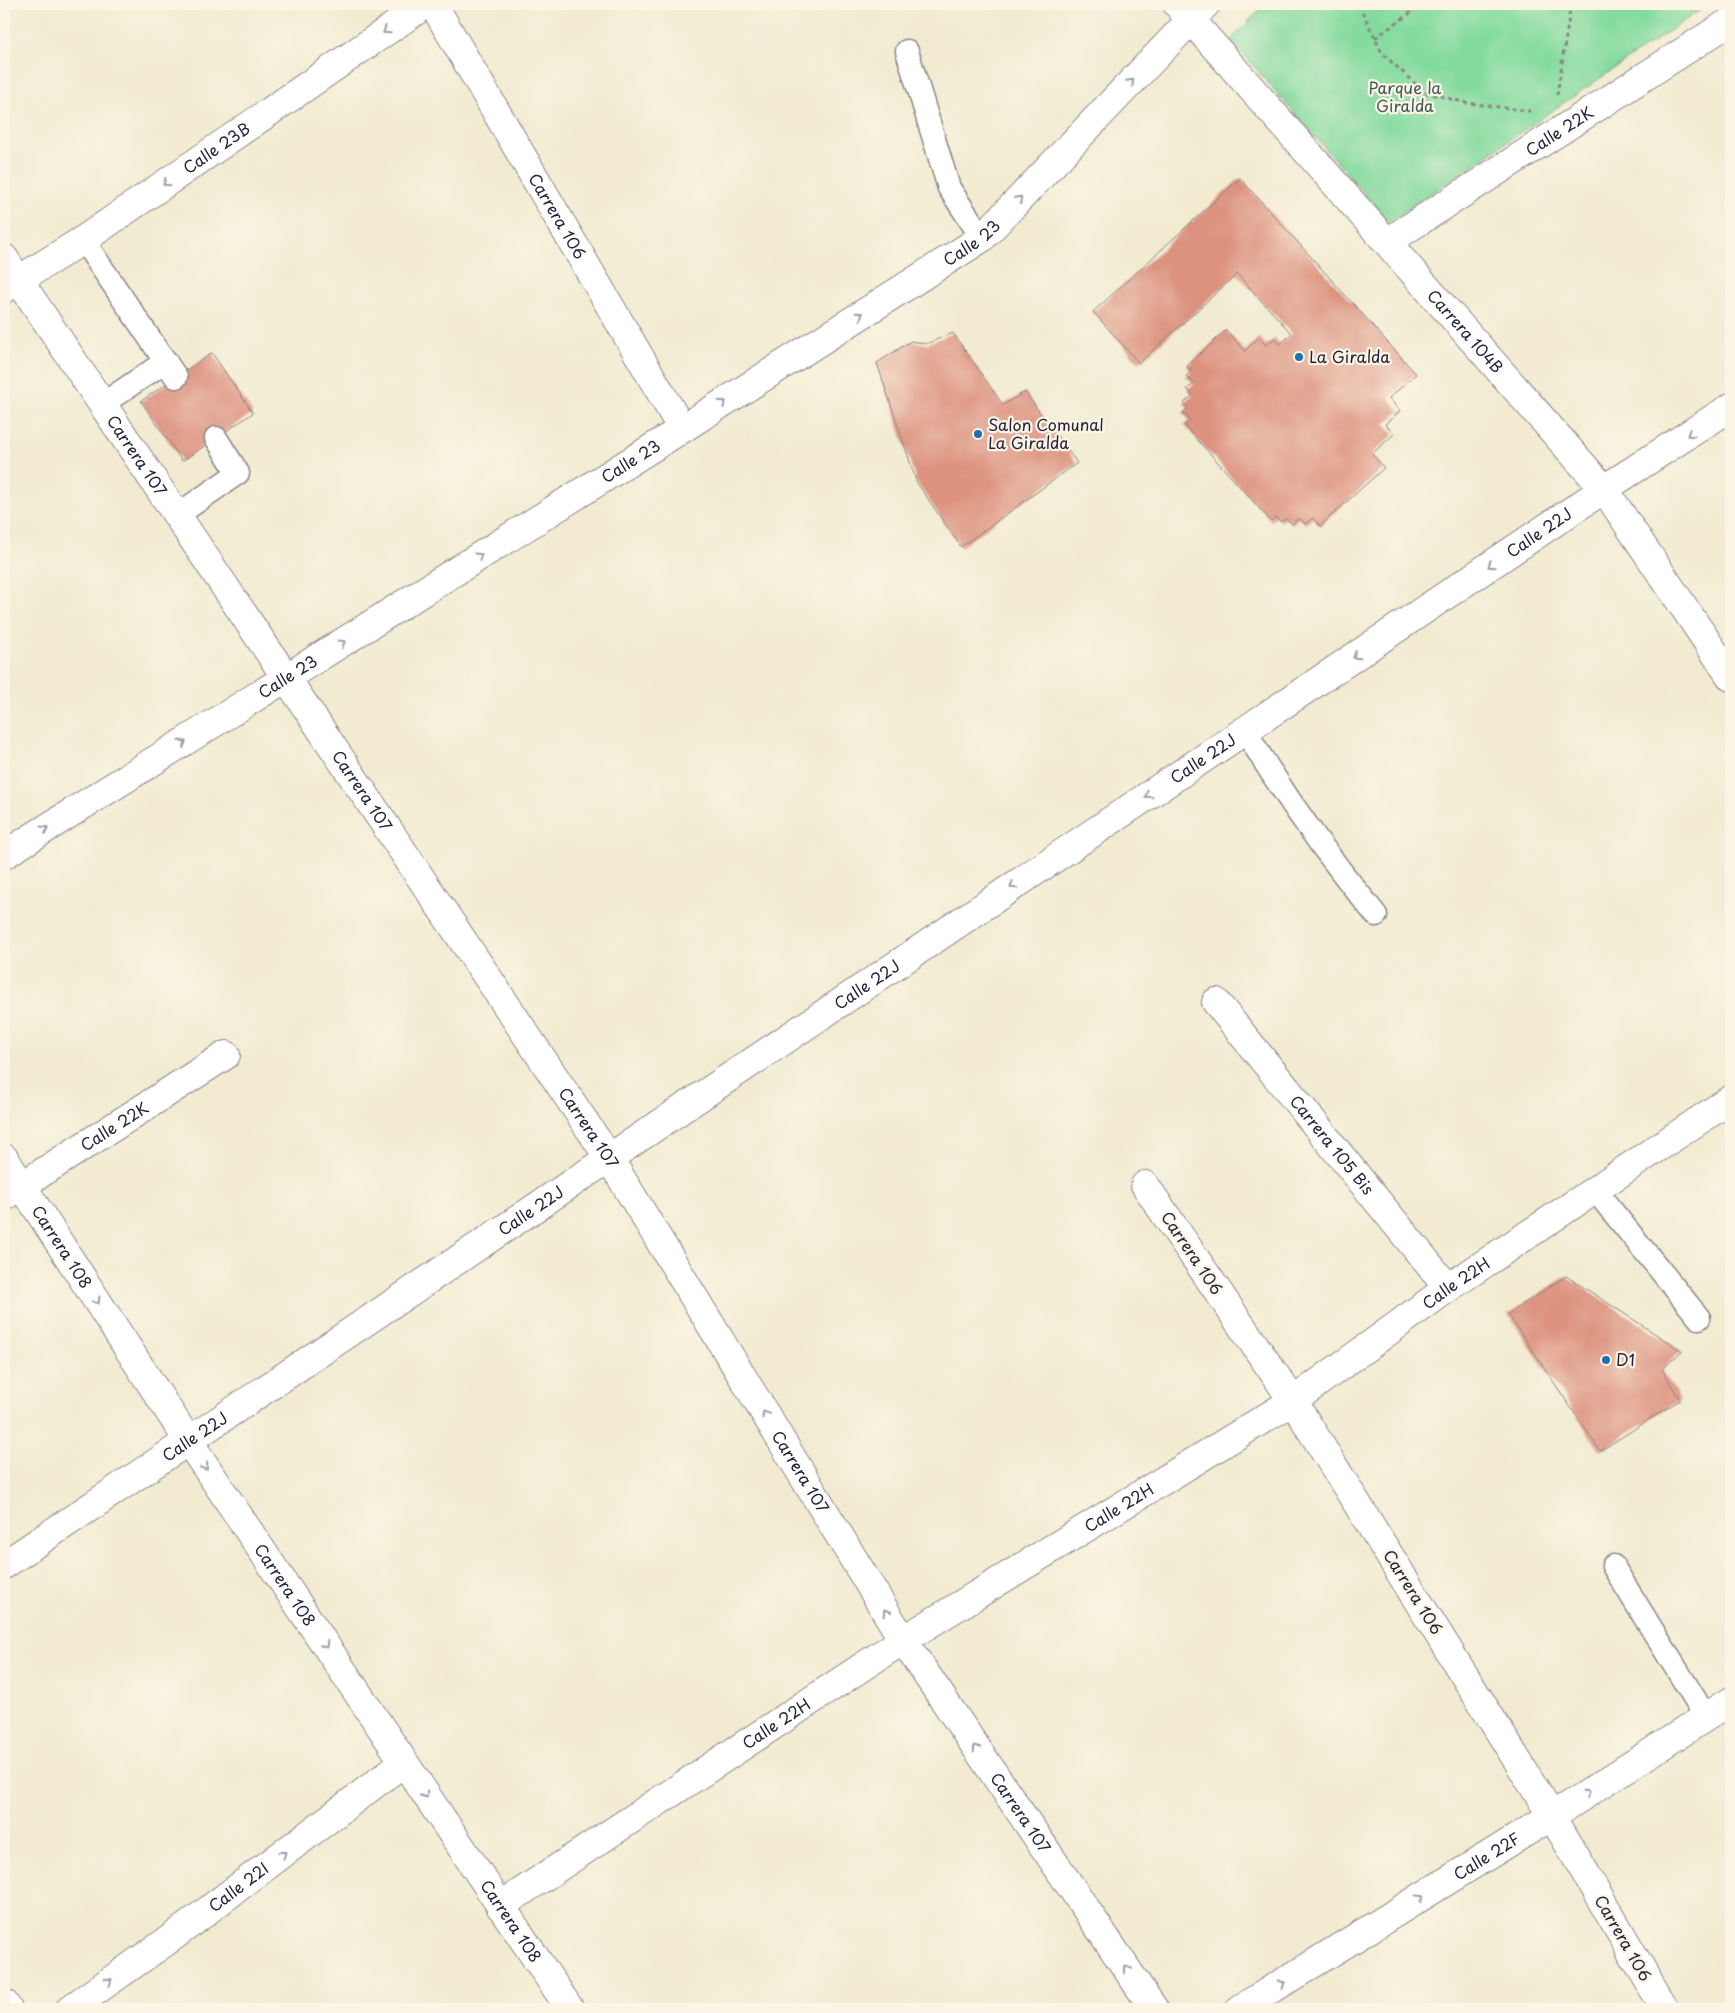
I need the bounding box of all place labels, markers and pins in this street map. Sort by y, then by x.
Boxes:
place label: La Giralda [1309,344,1390,368]
marker: La Giralda [1293,351,1305,363]
place label: Salon Comunal La Giralda [988,412,1104,454]
marker: Salon Comunal La Giralda [972,428,984,440]
place label: D1 [1616,1347,1635,1371]
marker: D1 [1600,1354,1612,1366]

